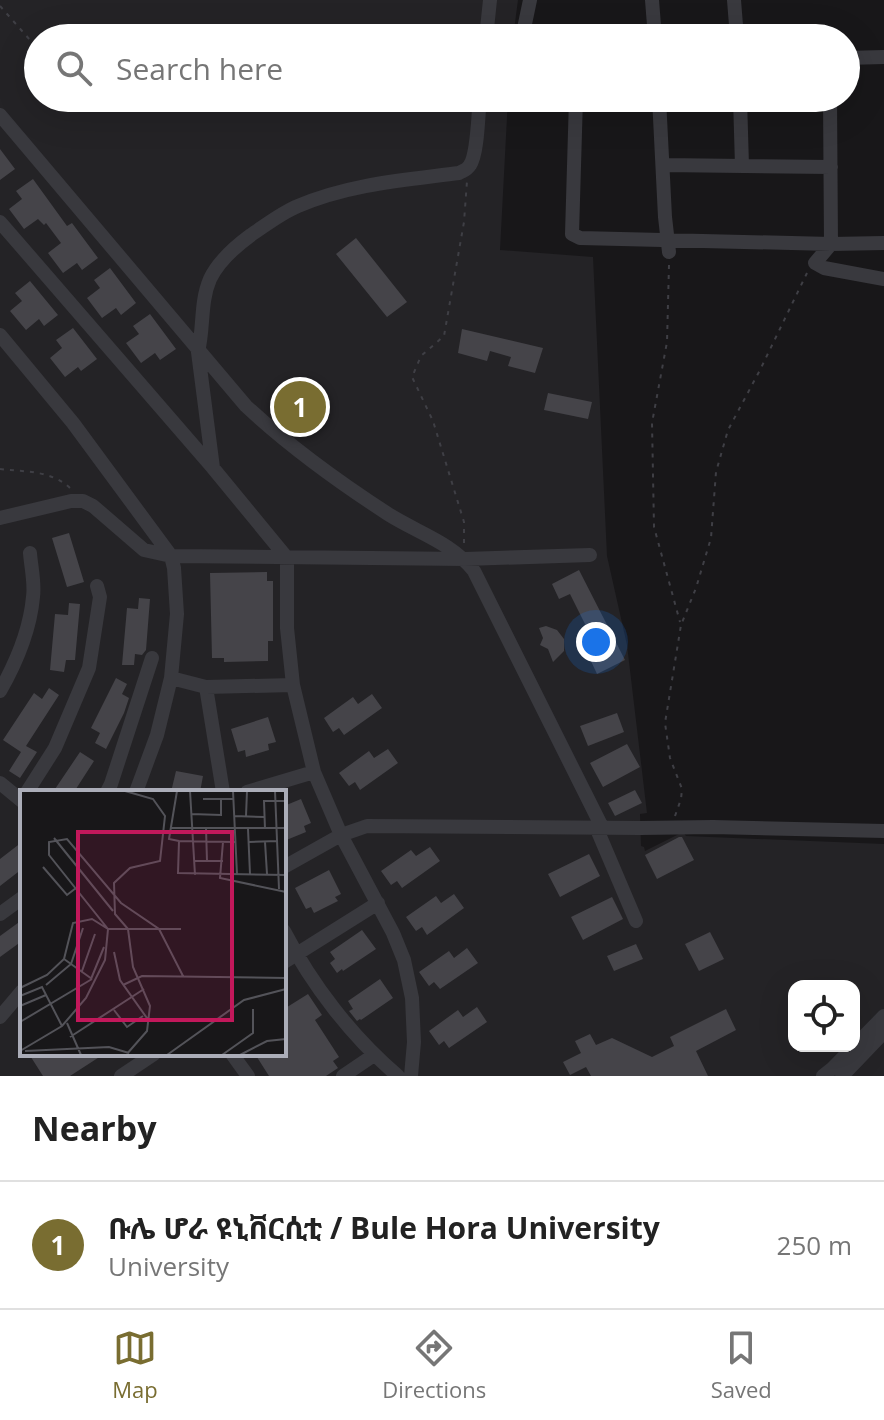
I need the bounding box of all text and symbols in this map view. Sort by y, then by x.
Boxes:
search box [24,24,860,112]
icon: search [52,46,96,90]
text: Search here [116,48,283,89]
pin: 1 [274,377,326,437]
your location [576,622,616,662]
inset map [20,790,286,1056]
map controls [788,980,860,1052]
button: locate [788,980,860,1052]
text: Nearby [32,1105,157,1151]
text: ቡሌ ሆራ ዩኒቨርሲቲ / Bule Hora University [108,1207,660,1248]
text: 1 [51,1227,65,1263]
text: 250 m [777,1227,852,1263]
text: University [108,1248,229,1284]
tab: Map [112,1326,158,1404]
tab: Directions [382,1326,486,1404]
tab: Saved [711,1326,772,1404]

